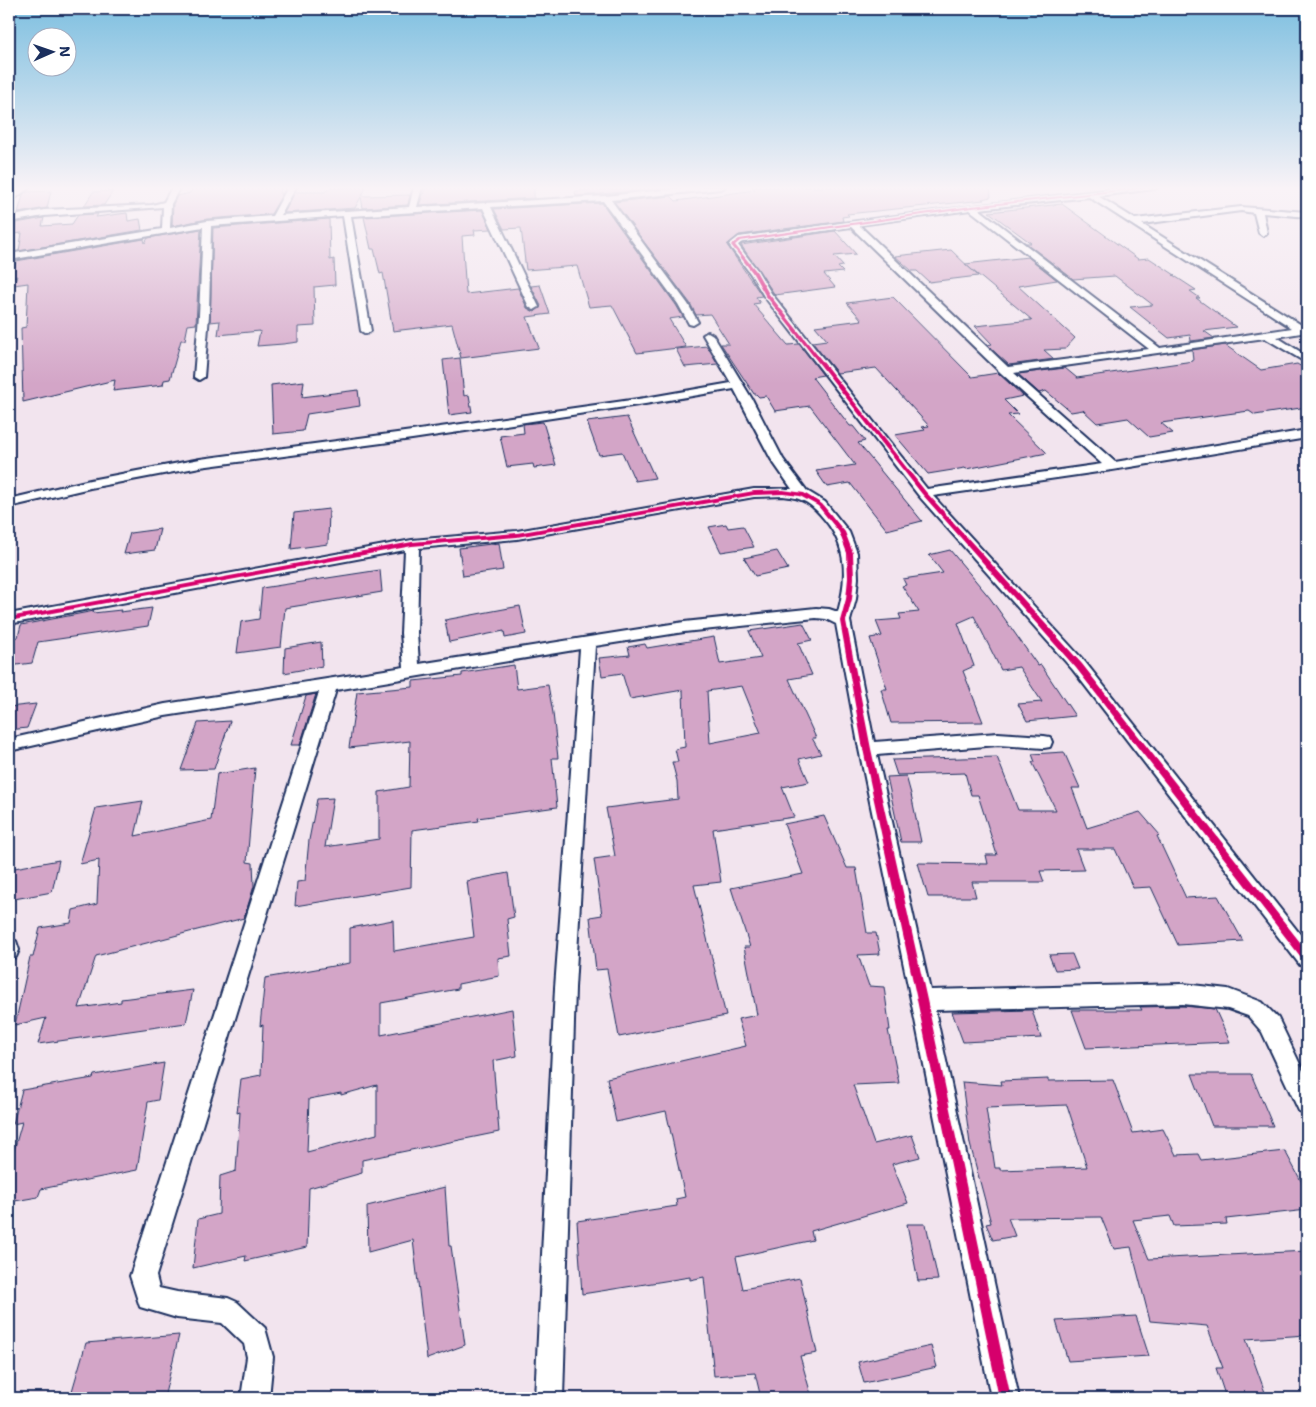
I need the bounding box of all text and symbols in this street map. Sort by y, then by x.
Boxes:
north arrow [28,28,78,78]
text: N [56,46,74,57]

